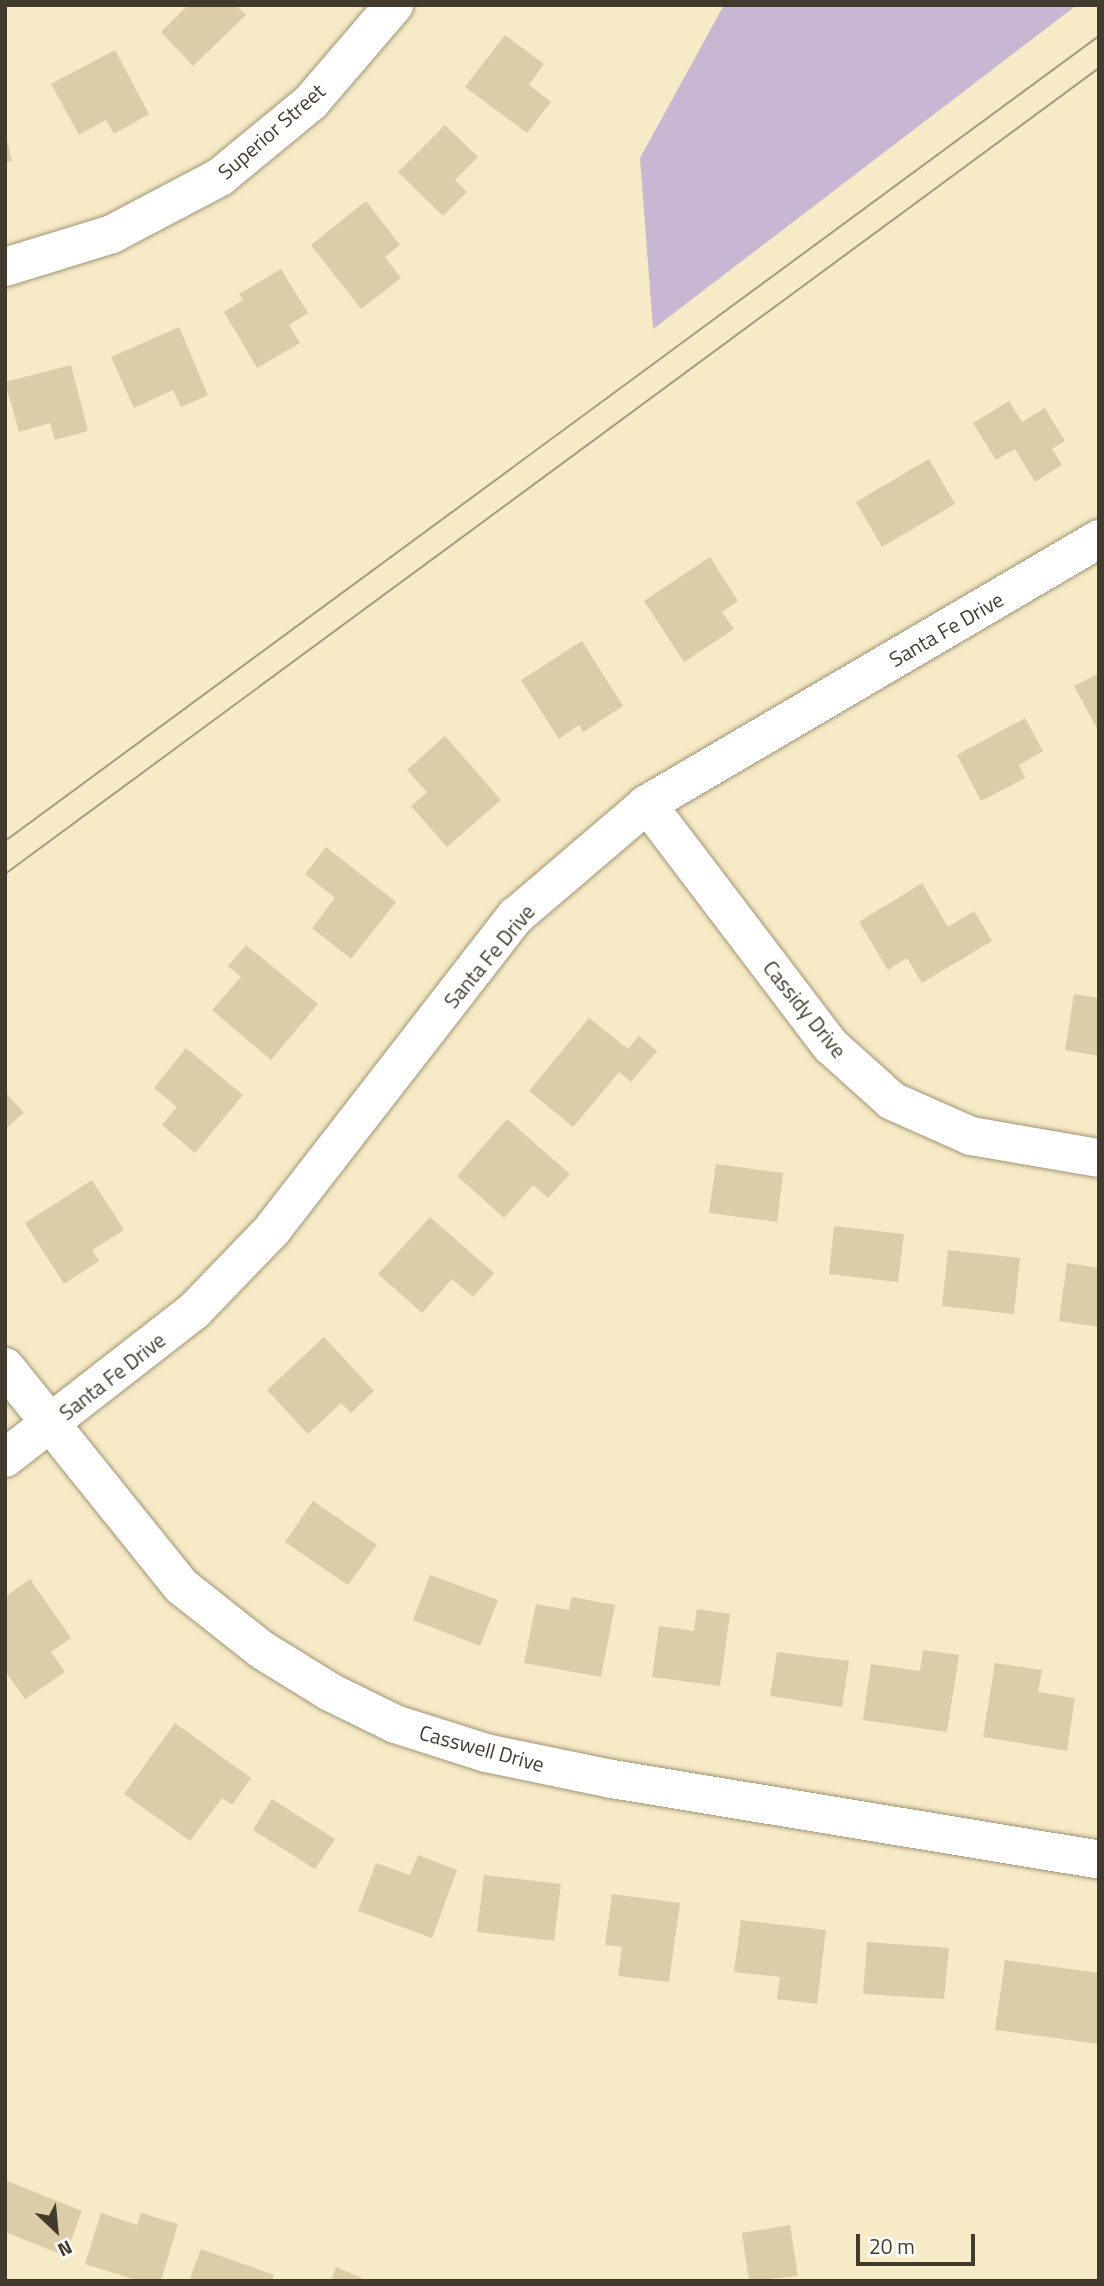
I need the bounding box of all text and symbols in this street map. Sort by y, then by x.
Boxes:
street label: Superior Street [212,78,330,184]
street label: Santa Fe Drive [885,586,1007,672]
street label: Santa Fe Drive [438,899,540,1013]
street label: Cassidy Drive [758,955,852,1063]
street label: Santa Fe Drive [54,1327,170,1425]
street label: Casswell Drive [417,1719,547,1777]
north arrow [21,2195,91,2265]
scale bar [859,2220,978,2264]
text: 20 m [869,2230,915,2262]
text: N [53,2233,78,2265]

